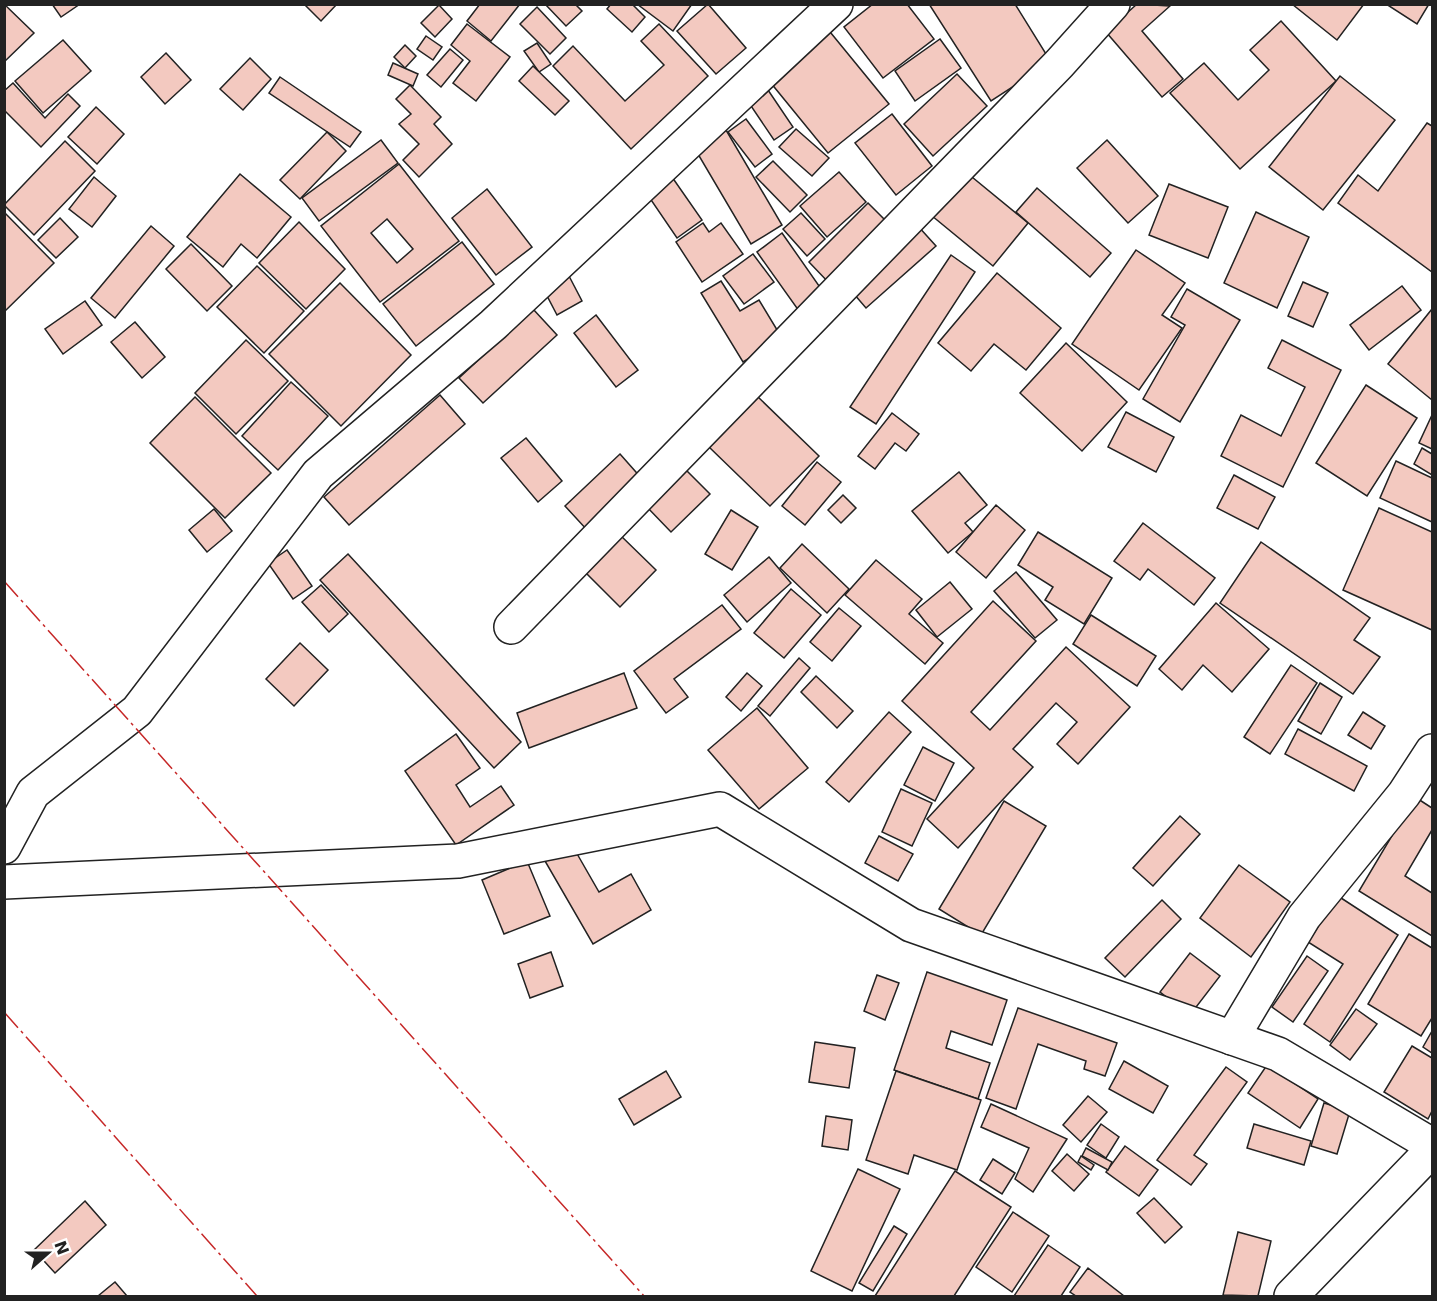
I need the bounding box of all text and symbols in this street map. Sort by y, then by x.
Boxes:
north arrow [18,1223,78,1283]
text: N [50,1238,73,1257]

